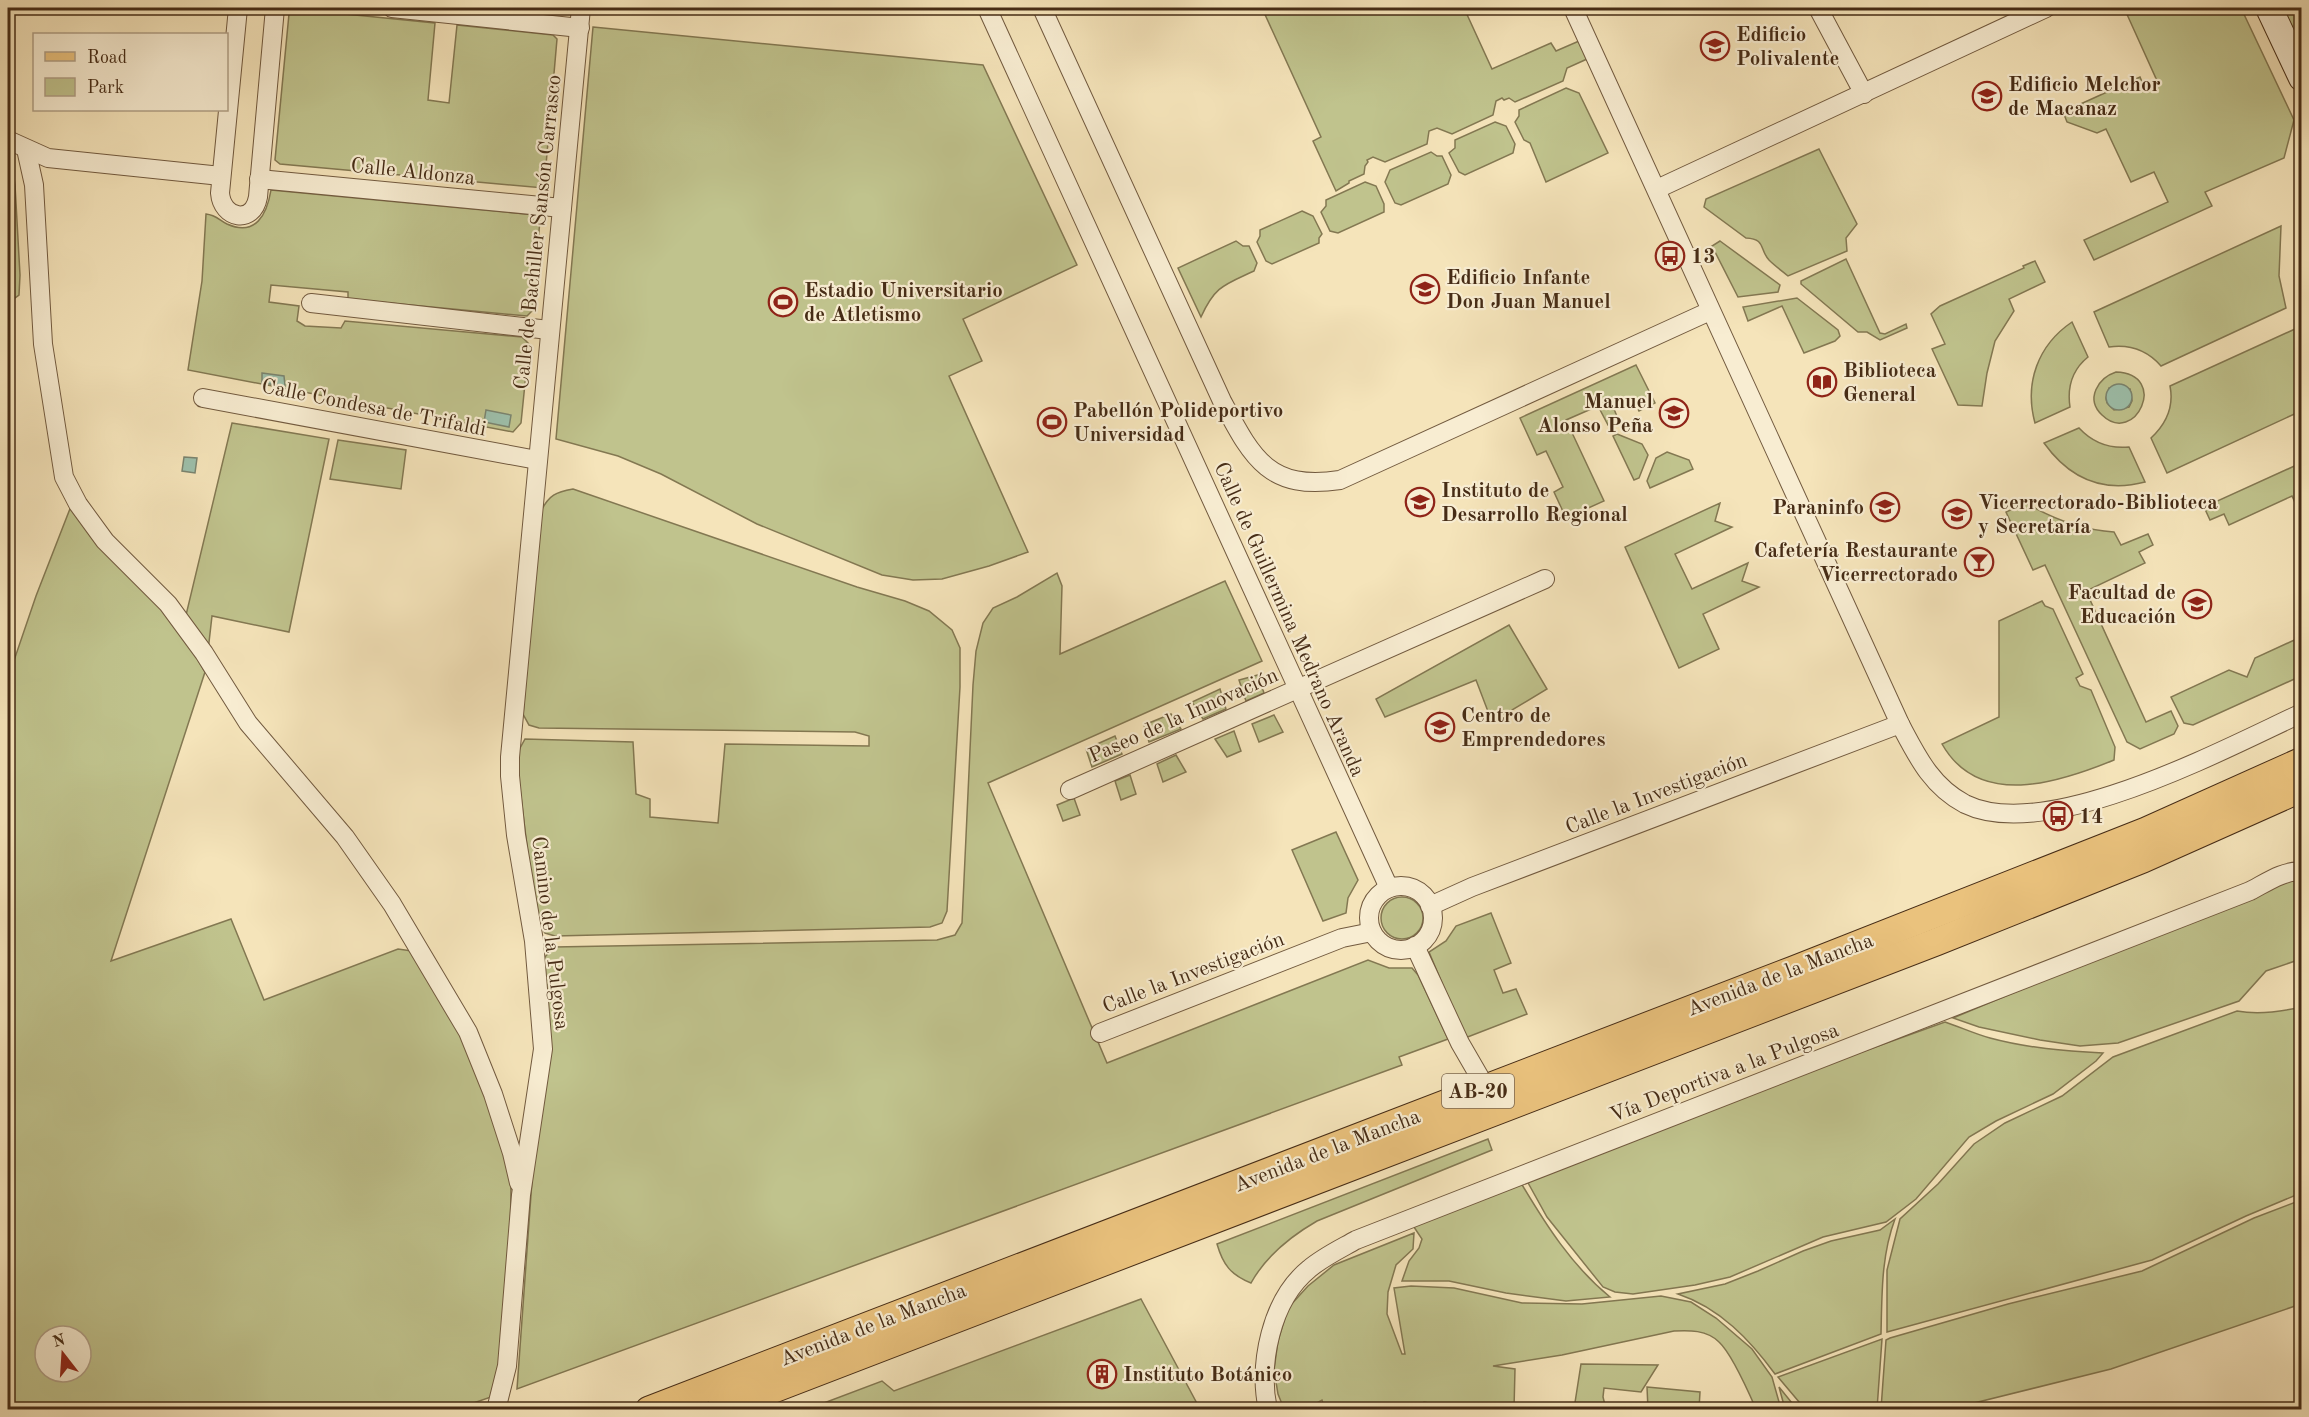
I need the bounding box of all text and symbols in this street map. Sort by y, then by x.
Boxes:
place label: Edificio Polivalente [1736,25,1839,70]
school or university icon: Edificio Polivalente [1699,30,1731,62]
legend [33,33,228,111]
text: Road [87,49,127,67]
street label: Calle de Bachiller Sansón Carrasco [512,74,565,391]
place label: Edificio Melchor de Macanaz [2008,75,2161,120]
text: Park [87,79,124,97]
school or university icon: Edificio Melchor de Macanaz [1971,80,2003,112]
street label: Calle Aldonza [349,155,476,189]
bus stop icon: 13 [1654,240,1686,272]
place label: 13 [1691,247,1715,268]
place label: Edificio Infante Don Juan Manuel [1446,268,1611,313]
school or university icon: Edificio Infante Don Juan Manuel [1409,273,1441,305]
place label: Estadio Universitario de Atletismo [804,281,1003,326]
sports icon: Estadio Universitario de Atletismo [767,286,799,318]
place label: Biblioteca General [1843,361,1937,406]
library icon: Biblioteca General [1806,366,1838,398]
street label: Calle Condesa de Trifaldi [260,376,488,441]
place label: Manuel Alonso Peña [1537,392,1653,437]
school or university icon: Manuel Alonso Peña [1658,397,1690,429]
place label: Pabellón Polideportivo Universidad [1073,401,1283,446]
sports icon: Pabellón Polideportivo Universidad [1036,406,1068,438]
street label: Calle de Guillermina Medrano Aranda [1210,459,1368,780]
place label: Instituto de Desarrollo Regional [1441,481,1628,526]
school or university icon: Instituto de Desarrollo Regional [1404,486,1436,518]
school or university icon: Paraninfo [1869,491,1901,523]
place label: Vicerrectorado-Biblioteca y Secretaría [1978,493,2218,538]
place label: Paraninfo [1772,498,1864,519]
school or university icon: Vicerrectorado-Biblioteca y Secretaría [1941,498,1973,530]
place label: Cafetería Restaurante Vicerrectorado [1754,541,1958,586]
bar icon: Cafetería Restaurante Vicerrectorado [1963,546,1995,578]
place label: Facultad de Educación [2067,583,2176,628]
school or university icon: Facultad de Educación [2181,588,2213,620]
street label: Paseo de la Innovación [1086,665,1282,768]
place label: Centro de Emprendedores [1461,706,1606,751]
school or university icon: Centro de Emprendedores [1424,711,1456,743]
street label: Calle la Investigación [1563,750,1750,839]
bus stop icon: 14 [2042,800,2074,832]
place label: 14 [2079,807,2103,828]
street label: Camino de la Pulgosa [527,835,572,1031]
street label: Calle la Investigación [1100,929,1287,1018]
street label: Avenida de la Mancha [1685,930,1876,1021]
street label: Vía Deportiva a la Pulgosa [1607,1020,1842,1127]
road number: AB-20 [1442,1074,1514,1108]
street label: Avenida de la Mancha [1232,1106,1423,1197]
street label: Avenida de la Mancha [778,1280,969,1371]
north arrow [33,1324,93,1384]
text: N [51,1332,68,1351]
building icon: Instituto Botánico [1086,1358,1118,1390]
place label: Instituto Botánico [1123,1365,1292,1386]

